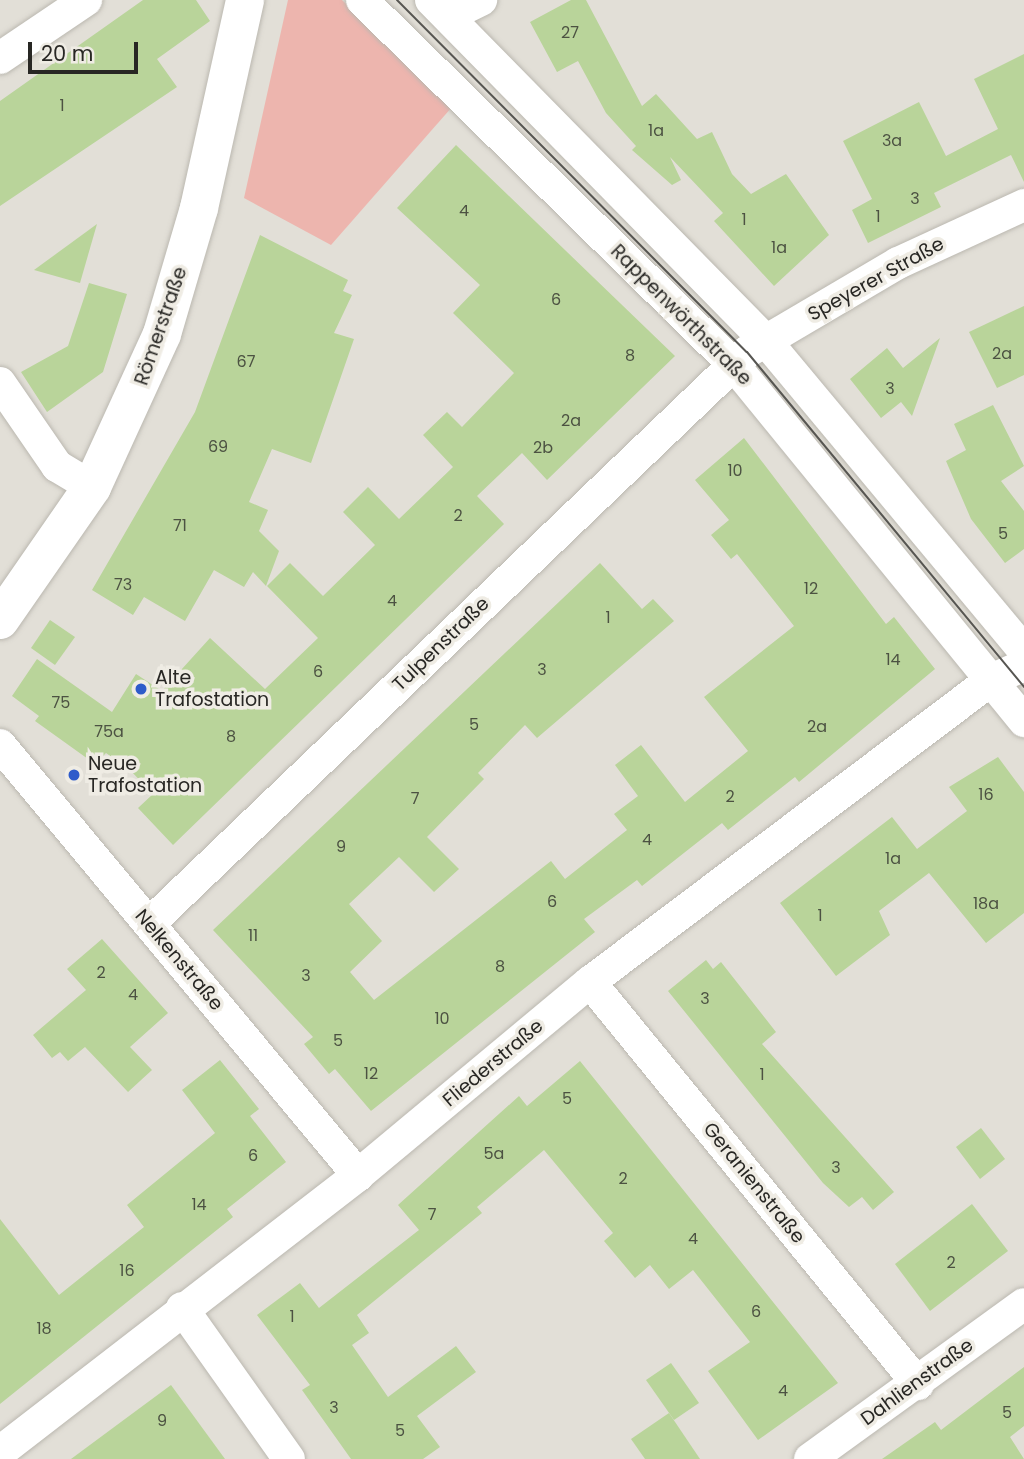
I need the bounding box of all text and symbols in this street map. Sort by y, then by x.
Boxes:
house number: 27 [561,23,579,43]
scale bar [32,28,142,72]
text: 20 m [41,39,94,68]
house number: 1 [59,96,65,116]
house number: 1a [648,121,664,141]
house number: 3a [882,131,902,151]
house number: 3 [910,189,920,209]
house number: 4 [459,201,469,221]
house number: 1 [875,207,881,227]
house number: 1 [741,210,747,230]
street label: Speyerer Straße [804,232,948,326]
house number: 1a [771,238,787,258]
street label: Rappenwörthstraße [606,240,756,390]
street label: Römerstraße [130,264,192,388]
house number: 6 [551,290,561,310]
house number: 2a [992,344,1012,364]
house number: 8 [625,346,635,366]
house number: 67 [237,352,255,372]
house number: 3 [885,379,895,399]
house number: 2a [561,411,581,431]
house number: 69 [208,437,228,457]
house number: 2b [533,438,553,458]
house number: 10 [727,461,743,481]
house number: 2 [453,506,463,526]
house number: 71 [173,516,187,536]
house number: 5 [998,524,1008,544]
house number: 73 [114,575,132,595]
house number: 12 [804,579,818,599]
house number: 4 [387,591,397,611]
street label: Tulpenstraße [388,592,494,696]
house number: 1 [605,608,611,628]
house number: 14 [885,650,901,670]
house number: 3 [537,660,547,680]
house number: 6 [313,662,323,682]
place label: Alte Trafostation [155,667,269,711]
marker: Alte Trafostation [133,681,149,697]
house number: 75 [52,693,70,713]
house number: 5 [469,715,479,735]
house number: 2a [807,717,827,737]
house number: 75a [94,722,124,742]
house number: 8 [226,727,236,747]
place label: Neue Trafostation [88,753,202,797]
marker: Neue Trafostation [66,767,82,783]
house number: 16 [978,785,994,805]
house number: 2 [725,787,735,807]
house number: 7 [411,789,419,809]
house number: 4 [642,830,652,850]
house number: 9 [336,837,346,857]
house number: 1a [885,849,901,869]
house number: 6 [547,892,557,912]
house number: 18a [973,894,999,914]
street label: Nelkenstraße [130,905,228,1015]
house number: 1 [817,906,823,926]
house number: 11 [248,926,258,946]
house number: 8 [495,957,505,977]
house number: 2 [96,963,106,983]
house number: 3 [301,966,311,986]
house number: 4 [128,985,138,1005]
house number: 3 [700,989,710,1009]
house number: 10 [434,1009,450,1029]
street label: Fliederstraße [438,1014,548,1112]
house number: 5 [333,1031,343,1051]
house number: 12 [364,1064,378,1084]
house number: 1 [759,1065,765,1085]
house number: 5 [562,1089,572,1109]
street label: Geranienstraße [698,1118,810,1248]
house number: 5a [484,1144,504,1164]
house number: 6 [248,1146,258,1166]
house number: 3 [831,1158,841,1178]
house number: 2 [618,1169,628,1189]
house number: 14 [191,1195,207,1215]
house number: 7 [428,1205,436,1225]
house number: 4 [688,1229,698,1249]
house number: 2 [946,1253,956,1273]
house number: 16 [119,1261,135,1281]
house number: 6 [751,1302,761,1322]
house number: 1 [289,1307,295,1327]
house number: 18 [36,1319,52,1339]
street label: Dahlienstraße [856,1334,978,1430]
house number: 4 [778,1381,788,1401]
house number: 3 [329,1398,339,1418]
house number: 5 [1002,1403,1012,1423]
house number: 9 [157,1411,167,1431]
house number: 5 [395,1421,405,1441]

